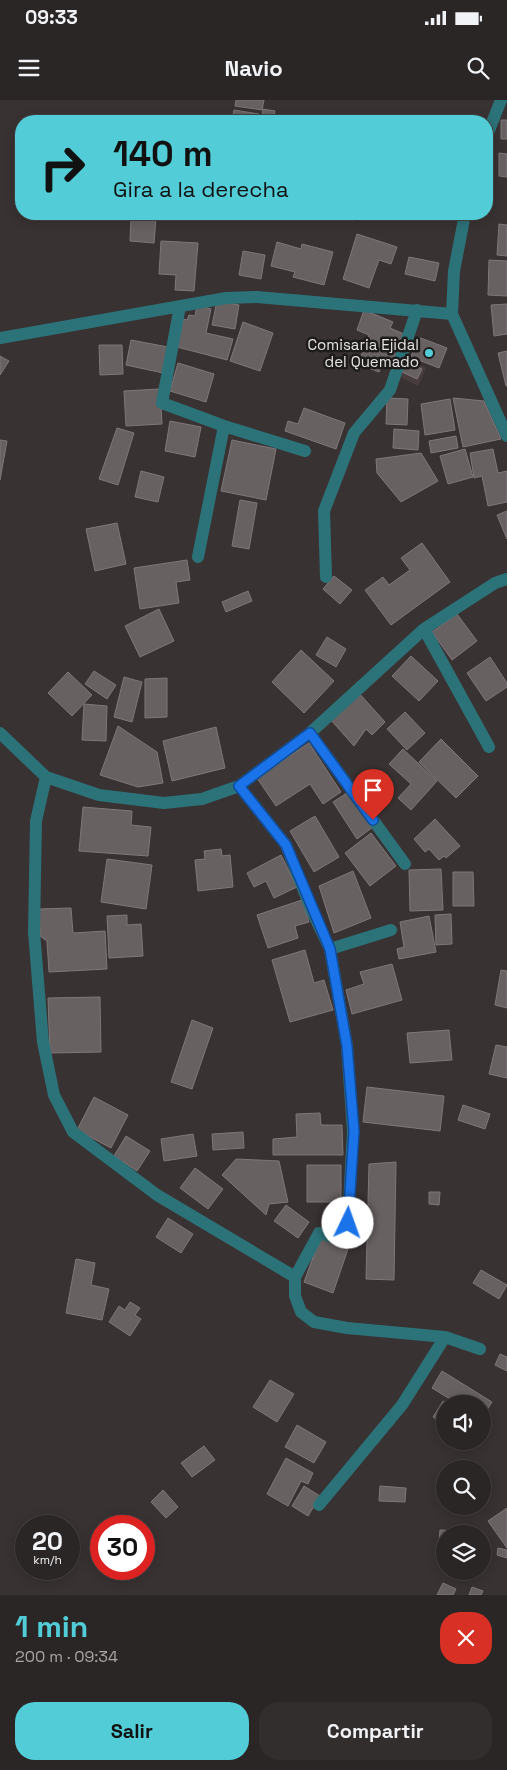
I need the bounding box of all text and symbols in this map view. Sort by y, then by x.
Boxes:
text: 09:33 [25,5,78,30]
icon: menu [15,54,43,82]
text: Navio [224,54,283,82]
icon: search [464,54,492,82]
text: 140 m [113,132,213,176]
icon: right [30,135,95,200]
text: Gira a la derecha [113,175,289,203]
place label: Comisaria Ejidal del Quemado [307,335,419,371]
marker: Comisaria Ejidal del Quemado [423,347,435,359]
pin [352,769,394,820]
icon: arrive [359,776,387,804]
position arrow [321,1196,373,1248]
map controls [436,1395,491,1580]
button: sound [436,1395,491,1450]
button: search [436,1460,491,1515]
speed limit sign: 30 [90,1515,155,1580]
text: 20 [32,1525,63,1557]
button: layers [436,1525,491,1580]
text: km/h [33,1552,62,1568]
text: 1 min [15,1607,88,1646]
button: close [440,1612,492,1664]
text: 200 m · 09:34 [15,1646,118,1667]
button: Salir [15,1702,249,1760]
button: Compartir [259,1702,492,1760]

